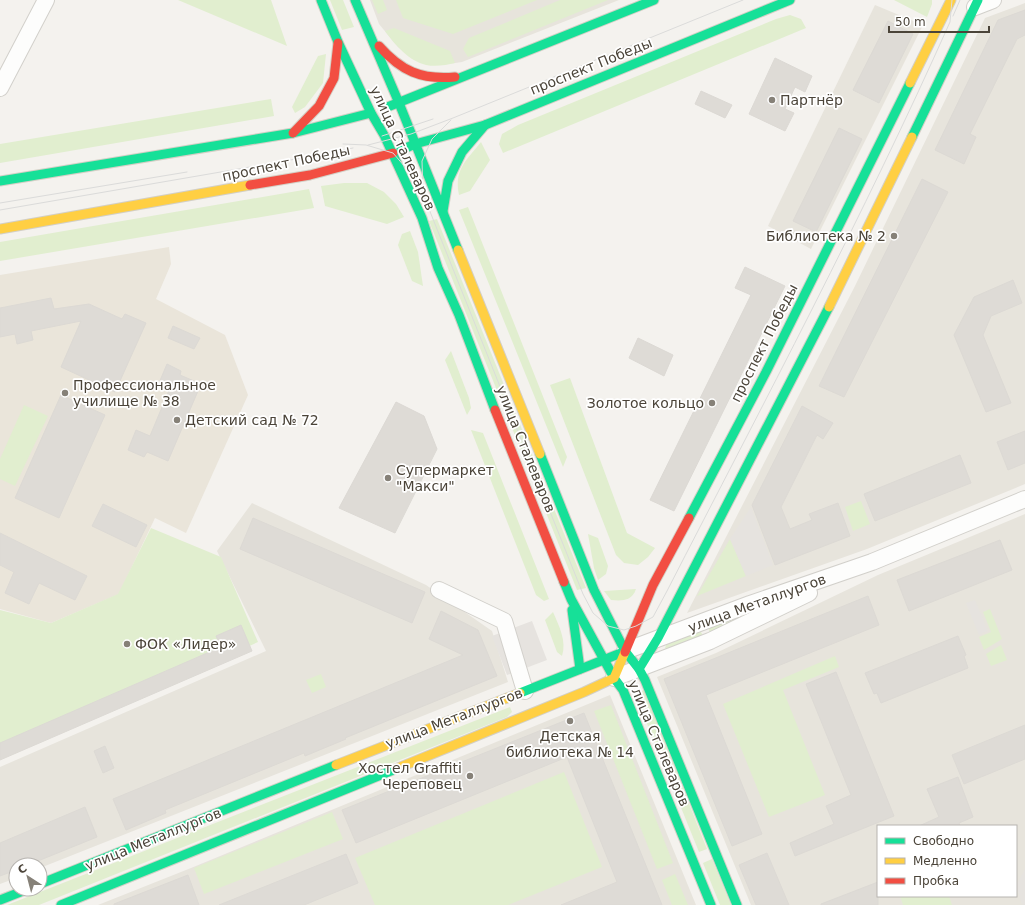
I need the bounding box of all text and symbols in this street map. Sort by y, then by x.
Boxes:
scale bar [889,8,989,34]
text: 50 m [895,15,926,29]
street label: проспект Победы [528,34,654,98]
street label: улица Сталеваров [367,83,439,213]
place label: Партнёр [780,92,843,108]
marker: Партнёр [767,95,777,105]
street label: проспект Победы [221,142,351,184]
place label: Библиотека № 2 [766,228,886,244]
marker: Библиотека № 2 [889,231,899,241]
street label: проспект Победы [727,281,801,405]
place label: Профессиональное училище № 38 [73,377,216,409]
street label: улица Сталеваров [493,383,559,515]
marker: Профессиональное училище № 38 [60,388,70,398]
place label: Золотое кольцо [587,395,704,411]
marker: Золотое кольцо [707,398,717,408]
place label: Детский сад № 72 [185,412,319,428]
marker: Детский сад № 72 [172,415,182,425]
place label: Супермаркет "Макси" [396,462,494,494]
marker: Супермаркет "Макси" [383,473,393,483]
street label: улица Металлургов [686,571,828,635]
place label: ФОК «Лидер» [135,636,236,652]
marker: ФОК «Лидер» [122,639,132,649]
street label: улица Сталеваров [625,678,693,808]
street label: улица Металлургов [383,684,525,752]
marker: Детская библиотека № 14 [565,716,575,726]
place label: Детская библиотека № 14 [506,728,634,760]
place label: Хостел Graffiti Череповец [358,760,462,792]
marker: Хостел Graffiti Череповец [465,771,475,781]
street label: улица Металлургов [83,804,223,874]
legend [877,825,1017,897]
text: Свободно [913,834,974,848]
text: Медленно [913,854,977,868]
north arrow [8,857,48,897]
text: С [15,862,30,877]
text: Пробка [913,874,959,888]

